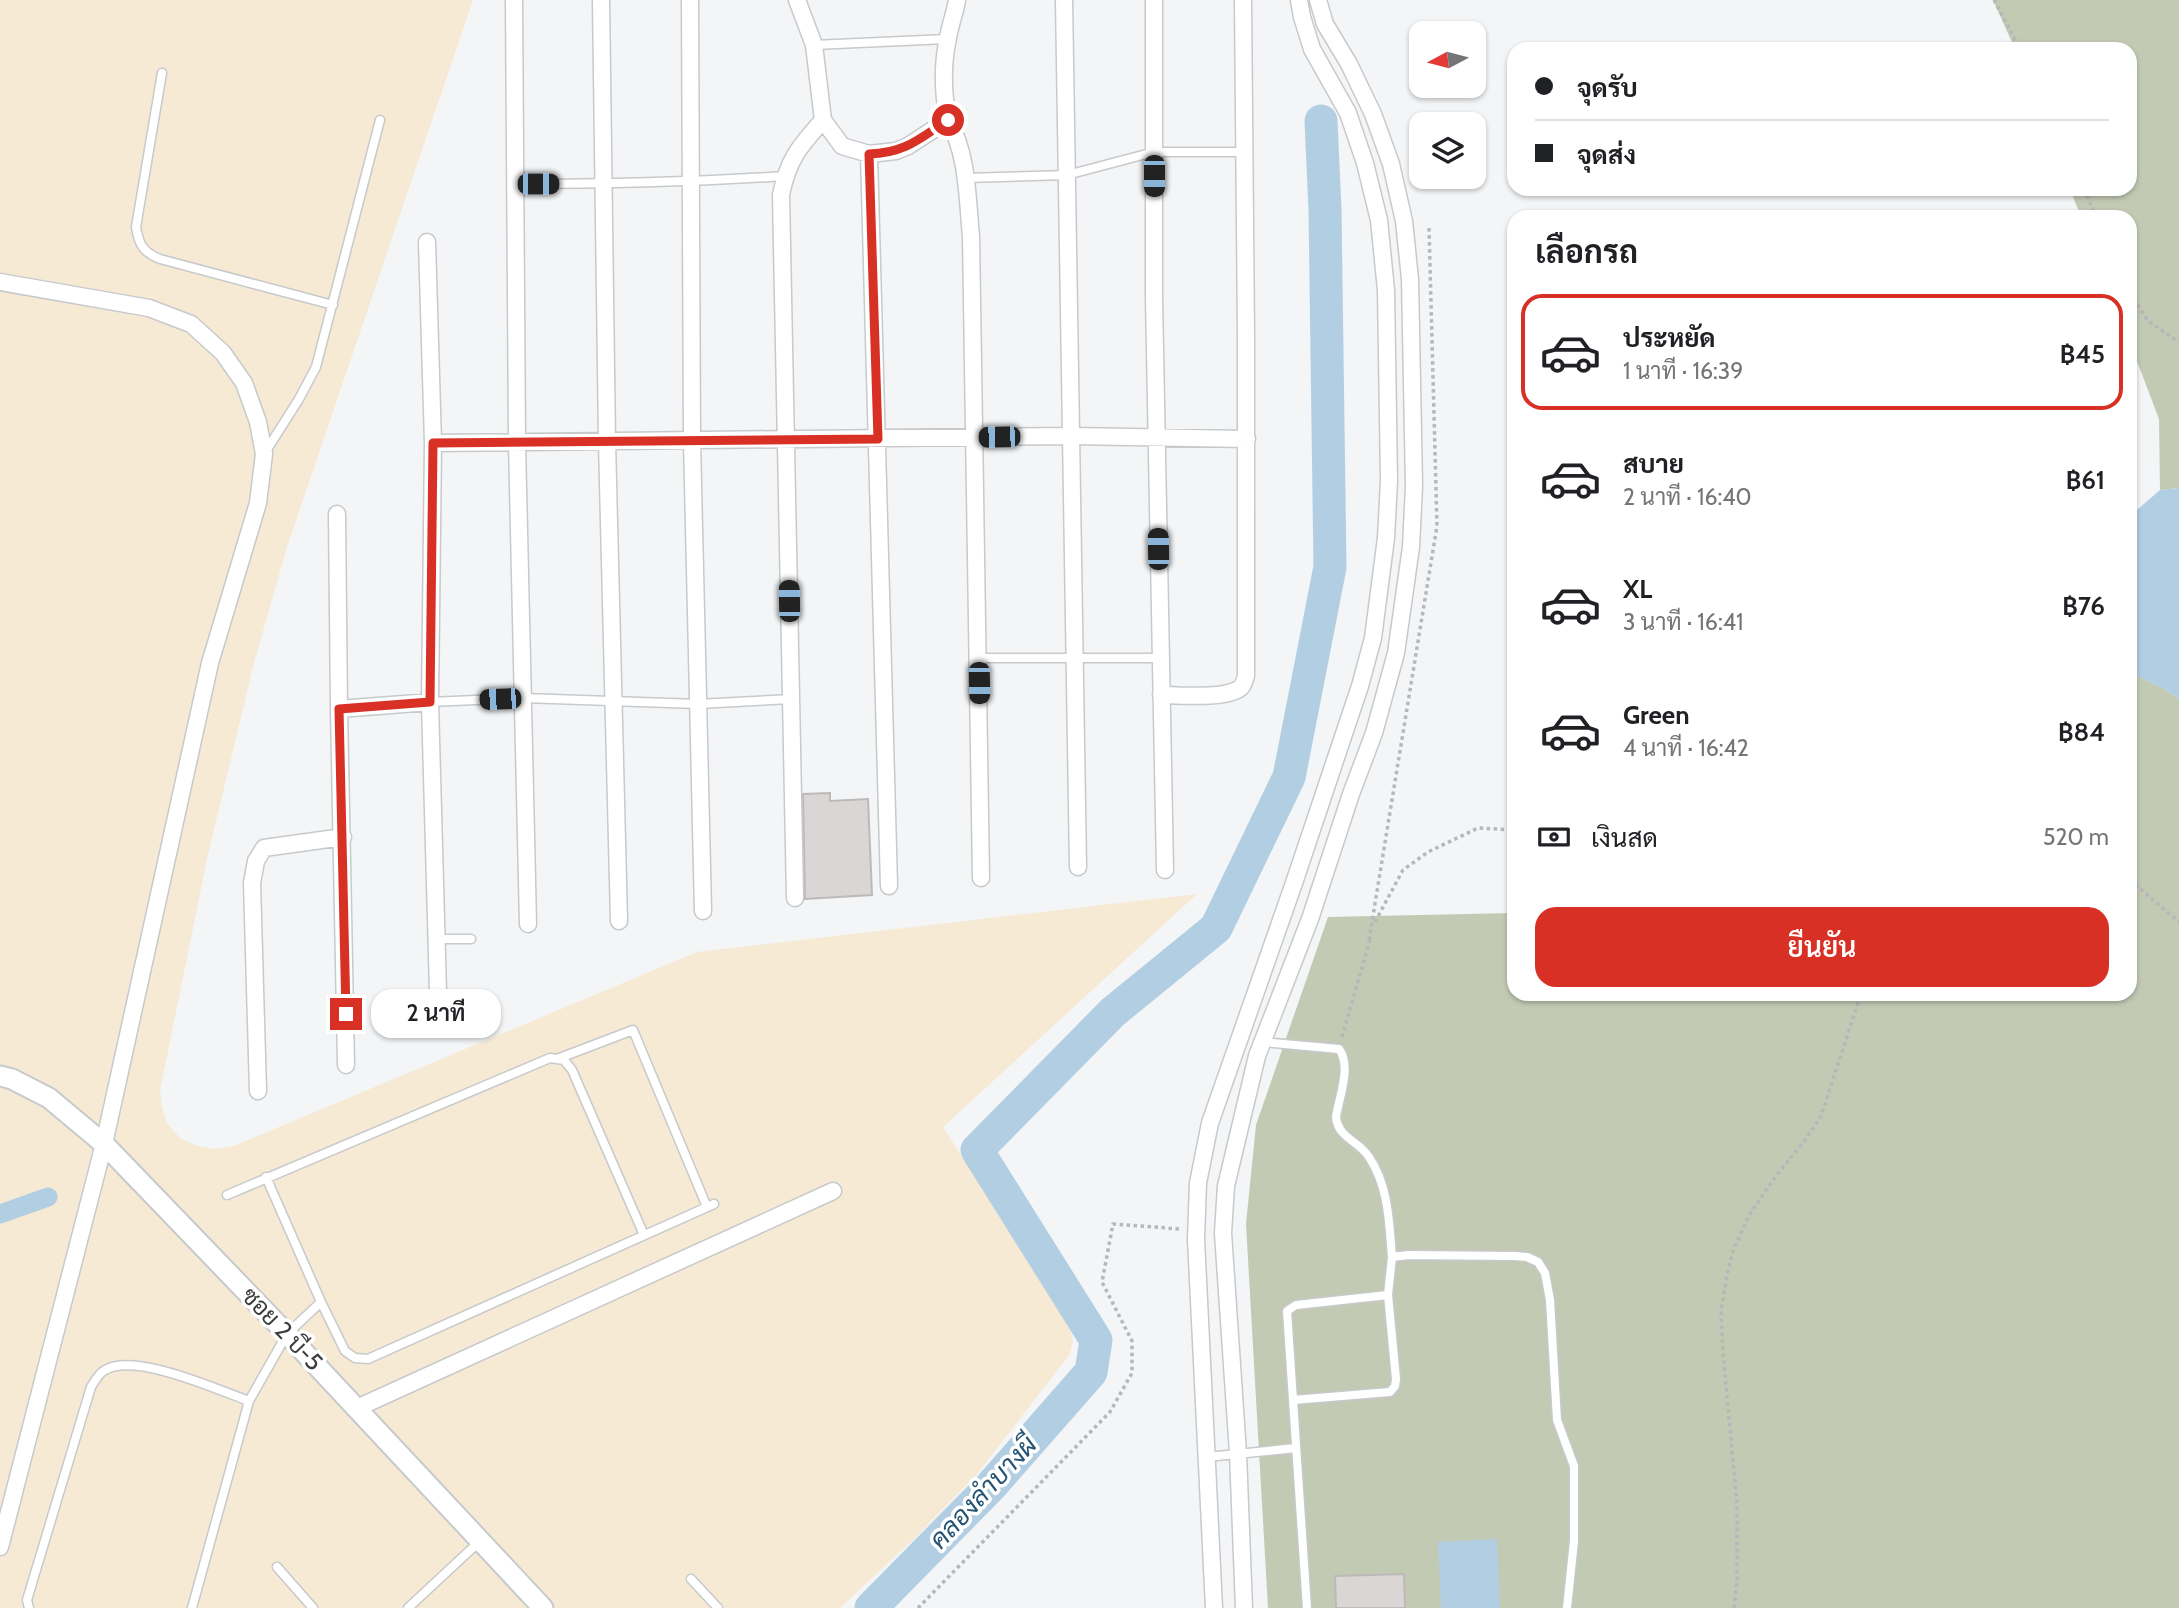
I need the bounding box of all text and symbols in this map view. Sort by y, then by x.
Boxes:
north arrow [1409,21,1486,98]
map controls [1409,21,1486,189]
text: จุดรับ [1577,72,1638,104]
route start [932,104,964,136]
button: layers [1409,112,1486,189]
text: จุดส่ง [1577,139,1636,171]
car [1144,155,1165,197]
car [518,174,560,195]
text: เลือกรถ [1535,232,1638,271]
icon: car [1539,321,1602,384]
text: ประหยัด [1623,322,1716,354]
text: ฿45 [2060,338,2105,370]
text: 1 นาที · 16:39 [1623,357,1743,385]
car [978,426,1021,448]
icon: car [1539,447,1602,510]
text: สบาย [1623,448,1684,480]
text: ฿61 [2066,464,2105,496]
text: 2 นาที · 16:40 [1623,483,1752,511]
car [1148,528,1169,570]
icon: car [1539,573,1602,636]
text: XL [1623,573,1652,605]
car [779,580,800,622]
text: ฿76 [2062,590,2105,622]
text: 3 นาที · 16:41 [1623,608,1744,636]
car [969,662,990,704]
car [479,688,522,710]
icon: car [1539,699,1602,762]
text: Green [1623,699,1690,731]
text: ฿84 [2058,716,2105,748]
text: 4 นาที · 16:42 [1623,734,1749,762]
icon: cash [1535,818,1573,856]
text: เงินสด [1591,822,1658,854]
text: 520 m [2043,823,2109,851]
button: ยืนยัน [1535,907,2109,987]
callout: 2 นาที [370,990,500,1038]
route end [330,998,362,1030]
text: 2 นาที [406,999,466,1027]
street label: ซอย 2 บี-5 [236,1281,329,1376]
water label: คลองลำบางผี [923,1427,1045,1555]

